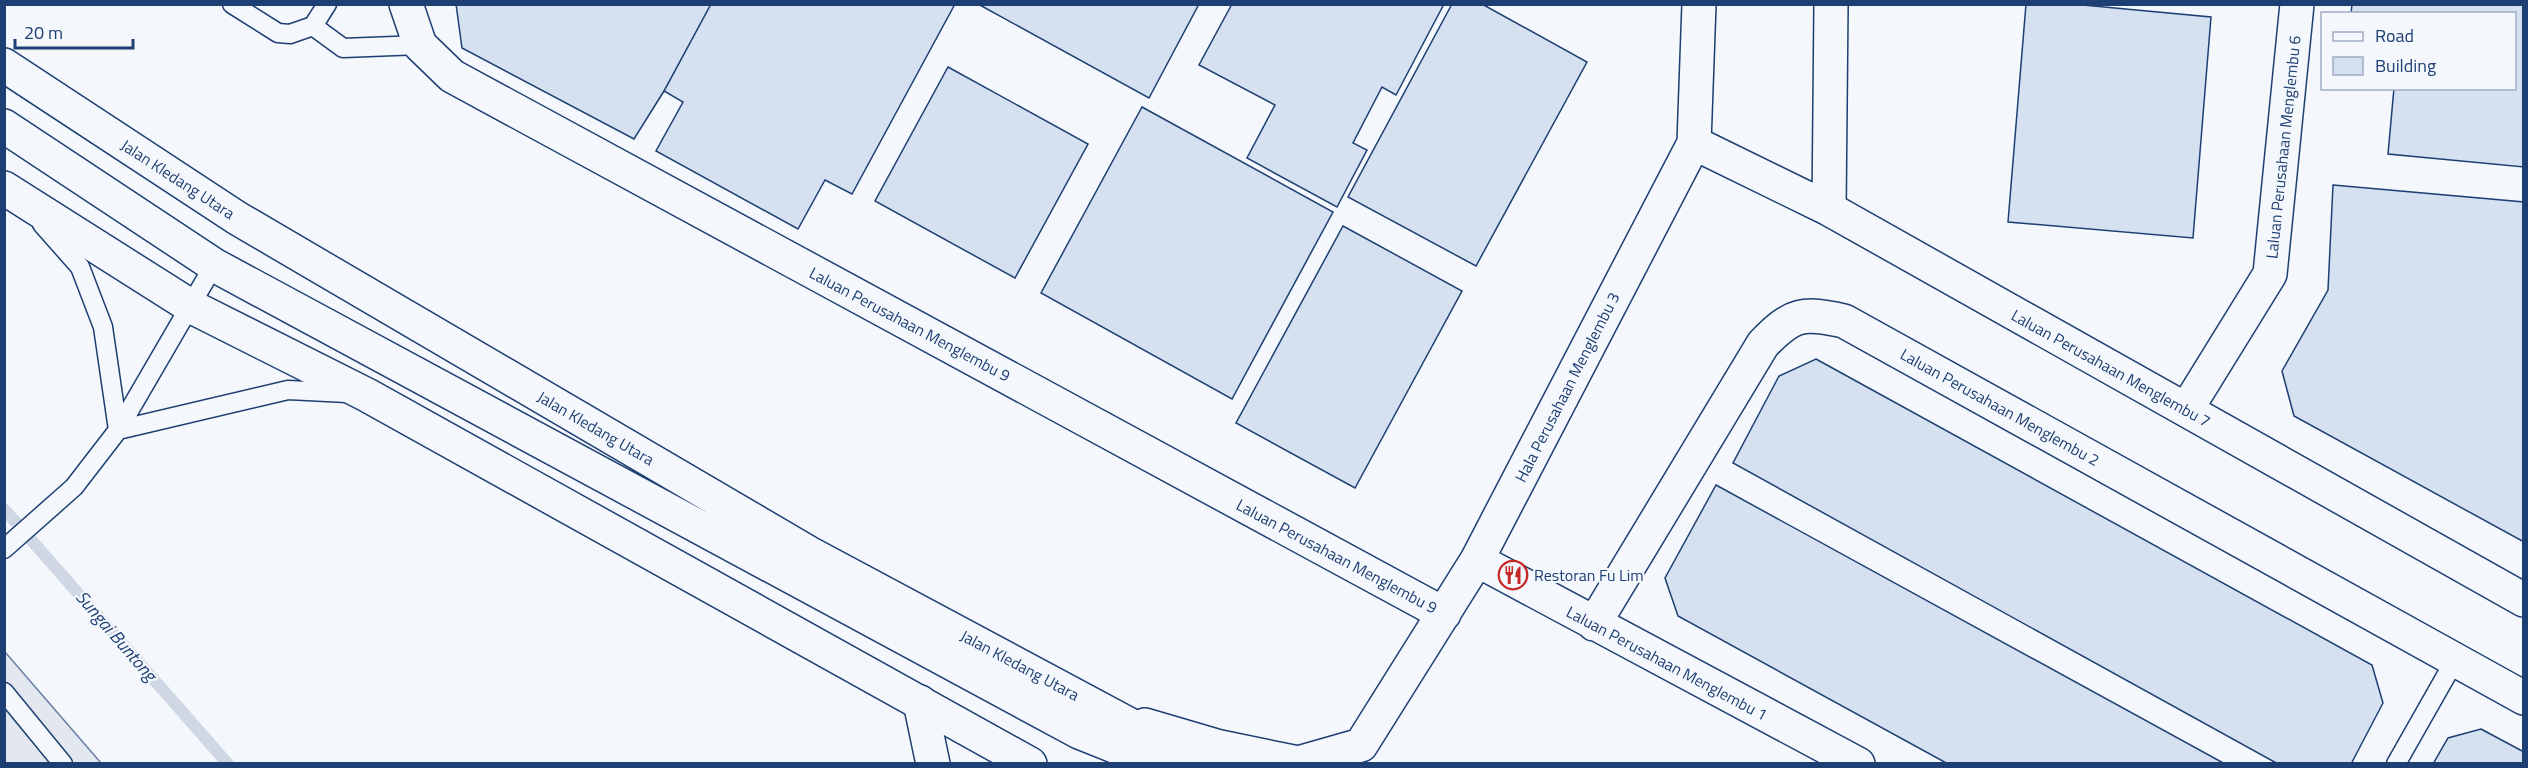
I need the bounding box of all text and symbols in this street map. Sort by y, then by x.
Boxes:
scale bar [15,12,134,50]
legend [2321,12,2516,90]
text: 20 m [24,19,63,46]
text: Road [2375,22,2414,49]
street label: Laluan Perusahaan Menglembu 6 [2259,34,2307,260]
text: Building [2375,52,2436,79]
street label: Jalan Kledang Utara [116,133,240,225]
street label: Laluan Perusahaan Menglembu 9 [805,261,1015,387]
street label: Hala Perusahaan Menglembu 3 [1509,288,1625,486]
street label: Laluan Perusahaan Menglembu 7 [2007,303,2215,433]
street label: Laluan Perusahaan Menglembu 2 [1896,342,2104,472]
street label: Jalan Kledang Utara [533,385,659,471]
street label: Laluan Perusahaan Menglembu 9 [1232,493,1442,619]
restaurant icon: Restoran Fu Lim [1497,559,1529,591]
place label: Restoran Fu Lim [1534,563,1644,587]
water label: Sungai Buntong [69,584,165,689]
street label: Laluan Perusahaan Menglembu 1 [1562,600,1772,726]
street label: Jalan Kledang Utara [956,624,1084,706]

